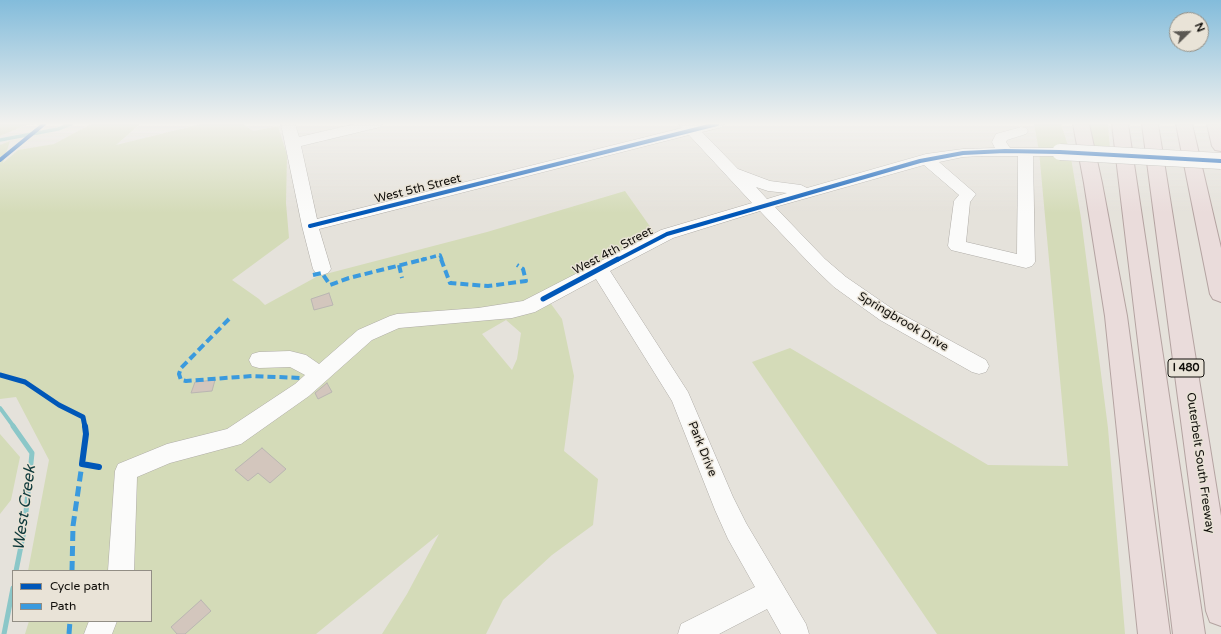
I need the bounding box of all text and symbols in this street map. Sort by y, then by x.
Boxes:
north arrow [1169,12,1209,52]
text: N [1192,21,1207,34]
street label: West 5th Street [373,171,463,207]
street label: West 4th Street [570,224,656,278]
street label: Springbrook Drive [855,289,951,355]
road number: I 480 [1168,359,1204,377]
street label: Outerbelt South Freeway [1183,392,1217,534]
street label: Park Drive [684,419,720,479]
water label: West Creek [10,464,40,552]
legend [12,570,152,622]
text: Cycle path [50,579,109,593]
text: Path [50,599,76,613]

